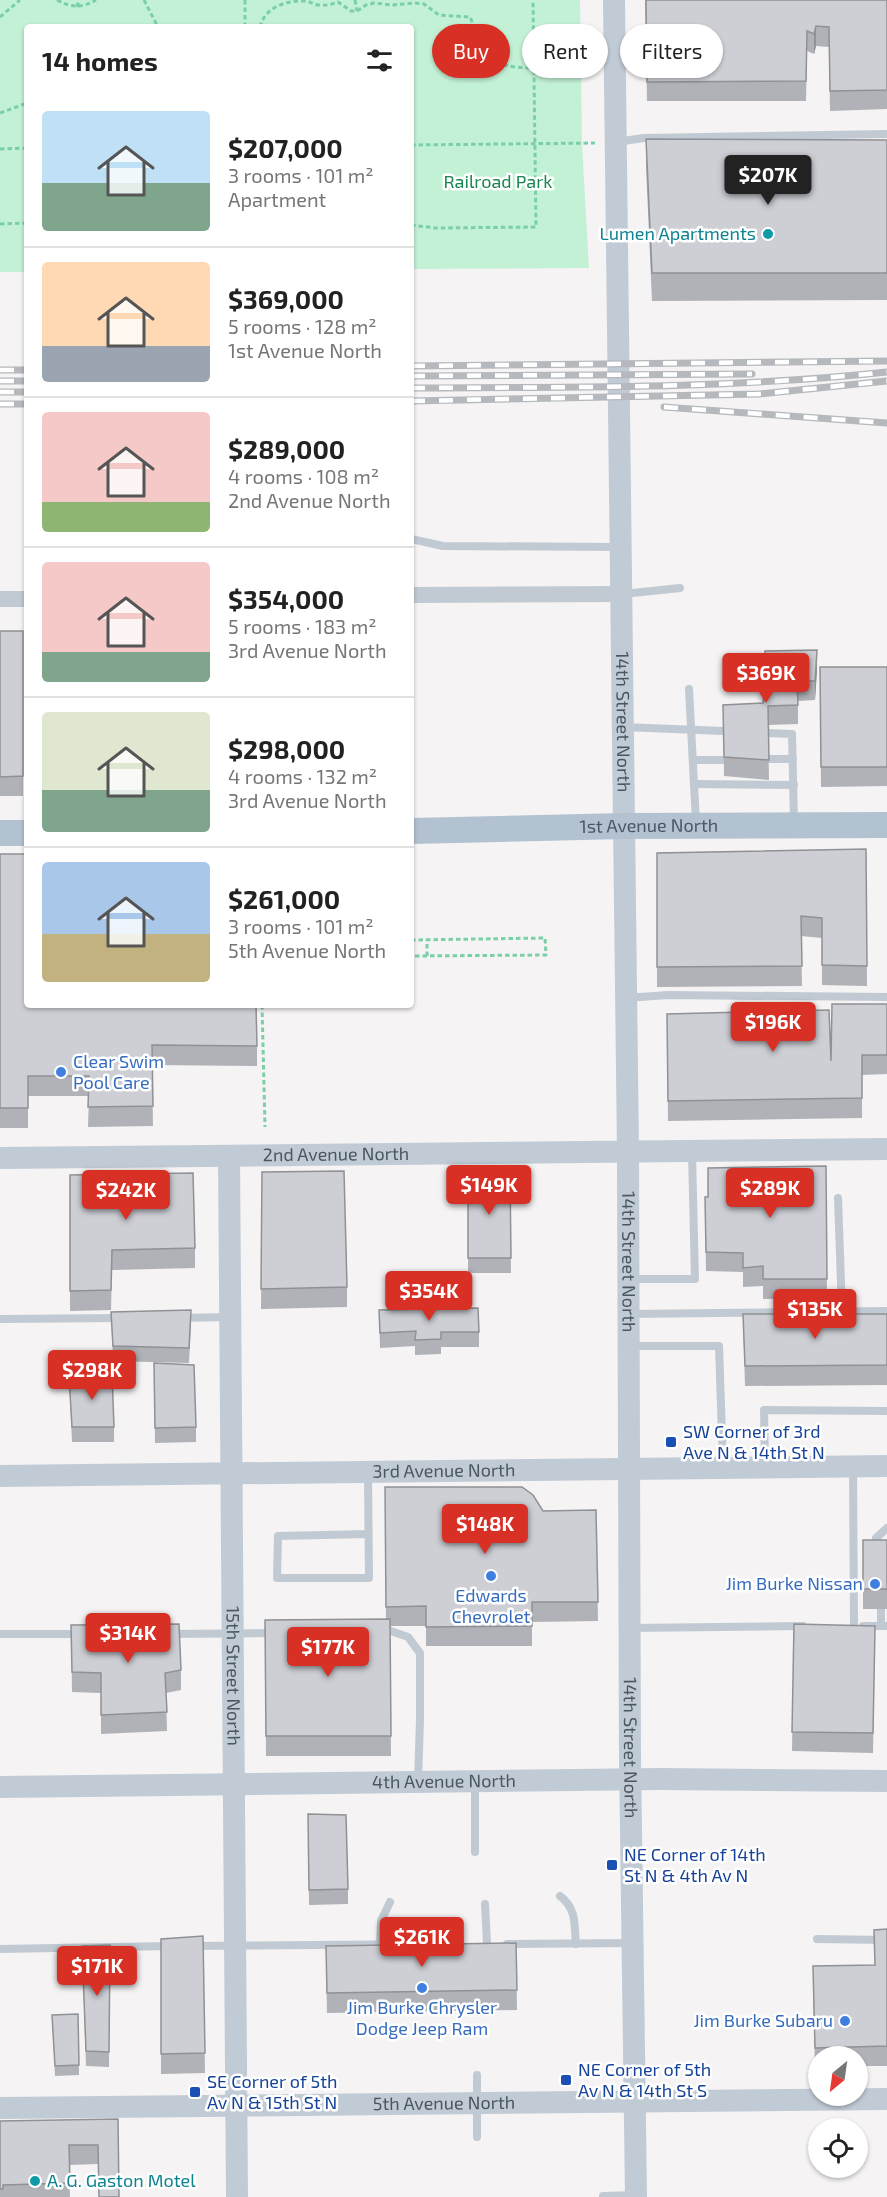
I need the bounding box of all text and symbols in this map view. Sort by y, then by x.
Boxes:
chip: Buy [432,24,510,78]
chip: Rent [522,24,608,78]
chip: Filters [620,24,723,78]
icon: filters [363,44,396,77]
text: 14 homes [42,45,158,76]
text: $207,000 [228,132,343,163]
icon: home [90,135,162,207]
pin: $207K [726,155,810,206]
text: $207K [738,162,798,186]
text: 3 rooms · 101 m² [228,163,374,187]
park label: Railroad Park [443,170,553,192]
text: Apartment [228,187,326,211]
place label: Lumen Apartments [600,222,756,244]
marker: Lumen Apartments [761,227,775,241]
text: $369,000 [228,283,344,314]
icon: home [90,286,162,358]
text: 5 rooms · 128 m² [228,314,377,338]
text: 1st Avenue North [228,338,382,362]
text: $289,000 [228,433,345,464]
icon: home [90,436,162,508]
text: 4 rooms · 108 m² [228,464,379,488]
text: 2nd Avenue North [228,488,391,512]
text: $354,000 [228,583,344,614]
icon: home [90,586,162,658]
text: 5 rooms · 183 m² [228,614,376,638]
text: 3rd Avenue North [228,638,387,662]
street label: 14th Street North [612,651,636,793]
pin: $369K [724,653,808,704]
text: $369K [736,660,796,684]
text: $298,000 [228,733,345,764]
icon: home [90,736,162,808]
text: 4 rooms · 132 m² [228,764,377,788]
text: 3rd Avenue North [228,788,387,812]
street label: 1st Avenue North [579,814,718,837]
text: $261,000 [228,883,340,914]
icon: home [90,886,162,958]
text: 3 rooms · 101 m² [228,914,374,938]
text: 5th Avenue North [228,938,386,962]
pin: $196K [731,1002,815,1053]
text: $196K [745,1009,801,1033]
place label: Clear Swim Pool Care [73,1050,164,1093]
marker: Clear Swim Pool Care [54,1065,68,1079]
street label: 2nd Avenue North [263,1142,409,1165]
pin: $149K [447,1165,531,1216]
pin: $289K [728,1168,812,1219]
pin: $242K [84,1170,168,1221]
text: $149K [460,1172,518,1196]
text: $289K [740,1175,800,1199]
text: $242K [96,1177,156,1201]
street label: 14th Street North [618,1191,641,1333]
pin: $354K [387,1271,471,1322]
text: $354K [399,1278,459,1302]
pin: $135K [773,1289,857,1340]
text: $135K [787,1296,843,1320]
pin: $298K [50,1350,134,1401]
text: $298K [62,1357,122,1381]
place label: SW Corner of 3rd Ave N & 14th St N [683,1420,825,1463]
marker: SW Corner of 3rd Ave N & 14th St N [664,1435,678,1449]
street label: 3rd Avenue North [372,1458,516,1482]
pin: $148K [443,1504,527,1555]
text: $148K [456,1511,514,1535]
marker: Edwards Chevrolet [484,1569,498,1583]
place label: Jim Burke Nissan [726,1572,863,1594]
marker: Jim Burke Nissan [868,1577,882,1591]
place label: Edwards Chevrolet [452,1584,531,1627]
street label: 15th Street North [222,1606,246,1746]
pin: $314K [86,1613,170,1664]
text: $314K [100,1620,157,1644]
pin: $177K [286,1627,370,1678]
text: $177K [301,1634,355,1658]
street label: 14th Street North [620,1677,643,1819]
street label: 4th Avenue North [372,1769,516,1792]
place label: NE Corner of 14th St N & 4th Av N [624,1843,766,1886]
marker: NE Corner of 14th St N & 4th Av N [605,1858,619,1872]
pin: $261K [380,1917,464,1968]
text: $261K [394,1924,450,1948]
pin: $171K [55,1946,139,1997]
text: $171K [71,1953,123,1977]
marker: Jim Burke Chrysler Dodge Jeep Ram [415,1981,429,1995]
place label: Jim Burke Chrysler Dodge Jeep Ram [347,1996,497,2039]
place label: Jim Burke Subaru [693,2009,833,2031]
marker: Jim Burke Subaru [838,2014,852,2028]
north arrow [808,2046,868,2106]
map controls [808,2046,868,2178]
place label: NE Corner of 5th Av N & 14th St S [578,2058,711,2101]
place label: SE Corner of 5th Av N & 15th St N [207,2070,338,2113]
marker: NE Corner of 5th Av N & 14th St S [559,2073,573,2087]
marker: SE Corner of 5th Av N & 15th St N [188,2085,202,2099]
street label: 5th Avenue North [373,2091,515,2114]
button: locate [808,2118,868,2178]
place label: A. G. Gaston Motel [47,2169,196,2191]
marker: A. G. Gaston Motel [28,2174,42,2188]

